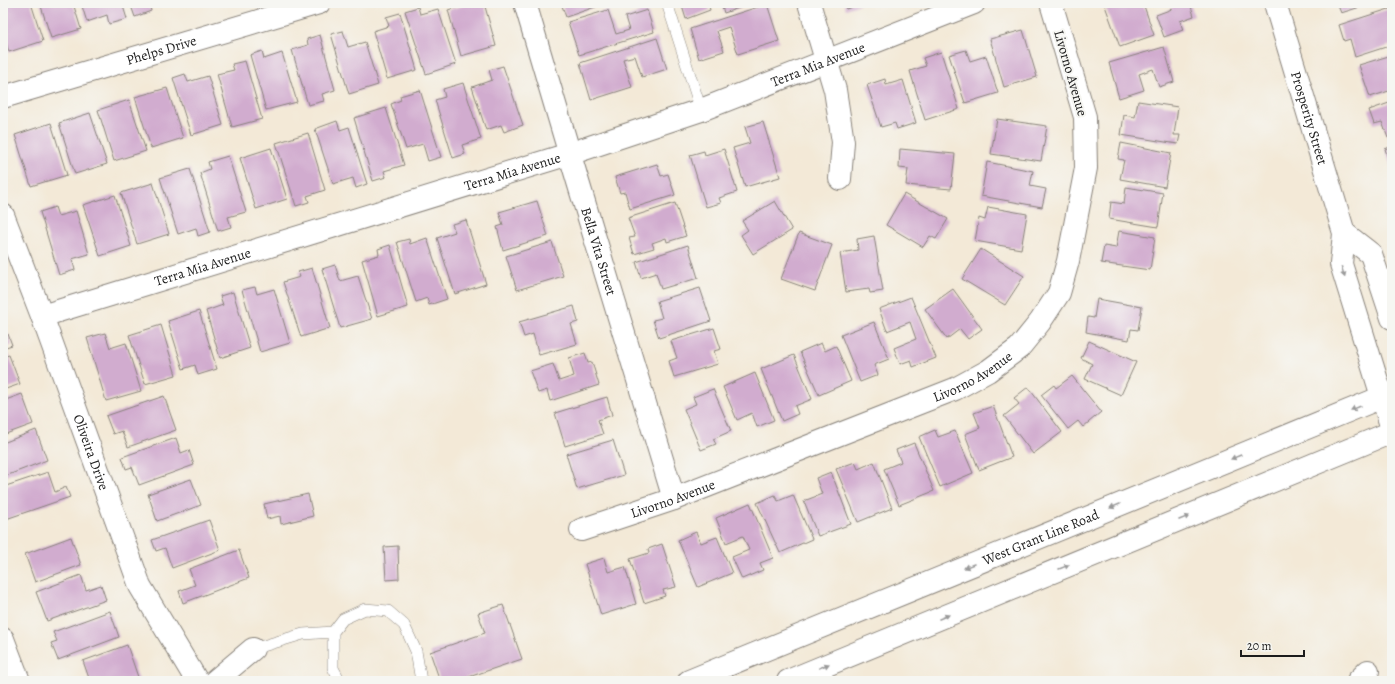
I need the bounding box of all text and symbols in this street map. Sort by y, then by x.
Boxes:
street label: Livorno Avenue [1049,28,1092,118]
street label: Phelps Drive [124,31,199,70]
street label: Terra Mia Avenue [768,38,868,92]
street label: Prosperity Street [1286,69,1332,167]
street label: Terra Mia Avenue [462,148,563,196]
street label: Bella Vita Street [576,205,621,298]
street label: Terra Mia Avenue [152,243,253,291]
one-way arrow [1340,266,1346,278]
street label: Livorno Avenue [930,347,1016,407]
one-way arrow [1349,405,1361,411]
street label: Oliveira Drive [68,412,113,493]
one-way arrow [1230,454,1241,460]
street label: Livorno Avenue [628,475,718,523]
one-way arrow [1109,504,1121,510]
street label: West Grant Line Road [979,505,1102,570]
one-way arrow [1179,514,1191,520]
one-way arrow [963,564,975,570]
one-way arrow [1059,564,1071,570]
one-way arrow [938,613,950,619]
scale bar [1241,632,1304,658]
text: 20 m [1247,638,1271,654]
one-way arrow [818,663,829,669]

